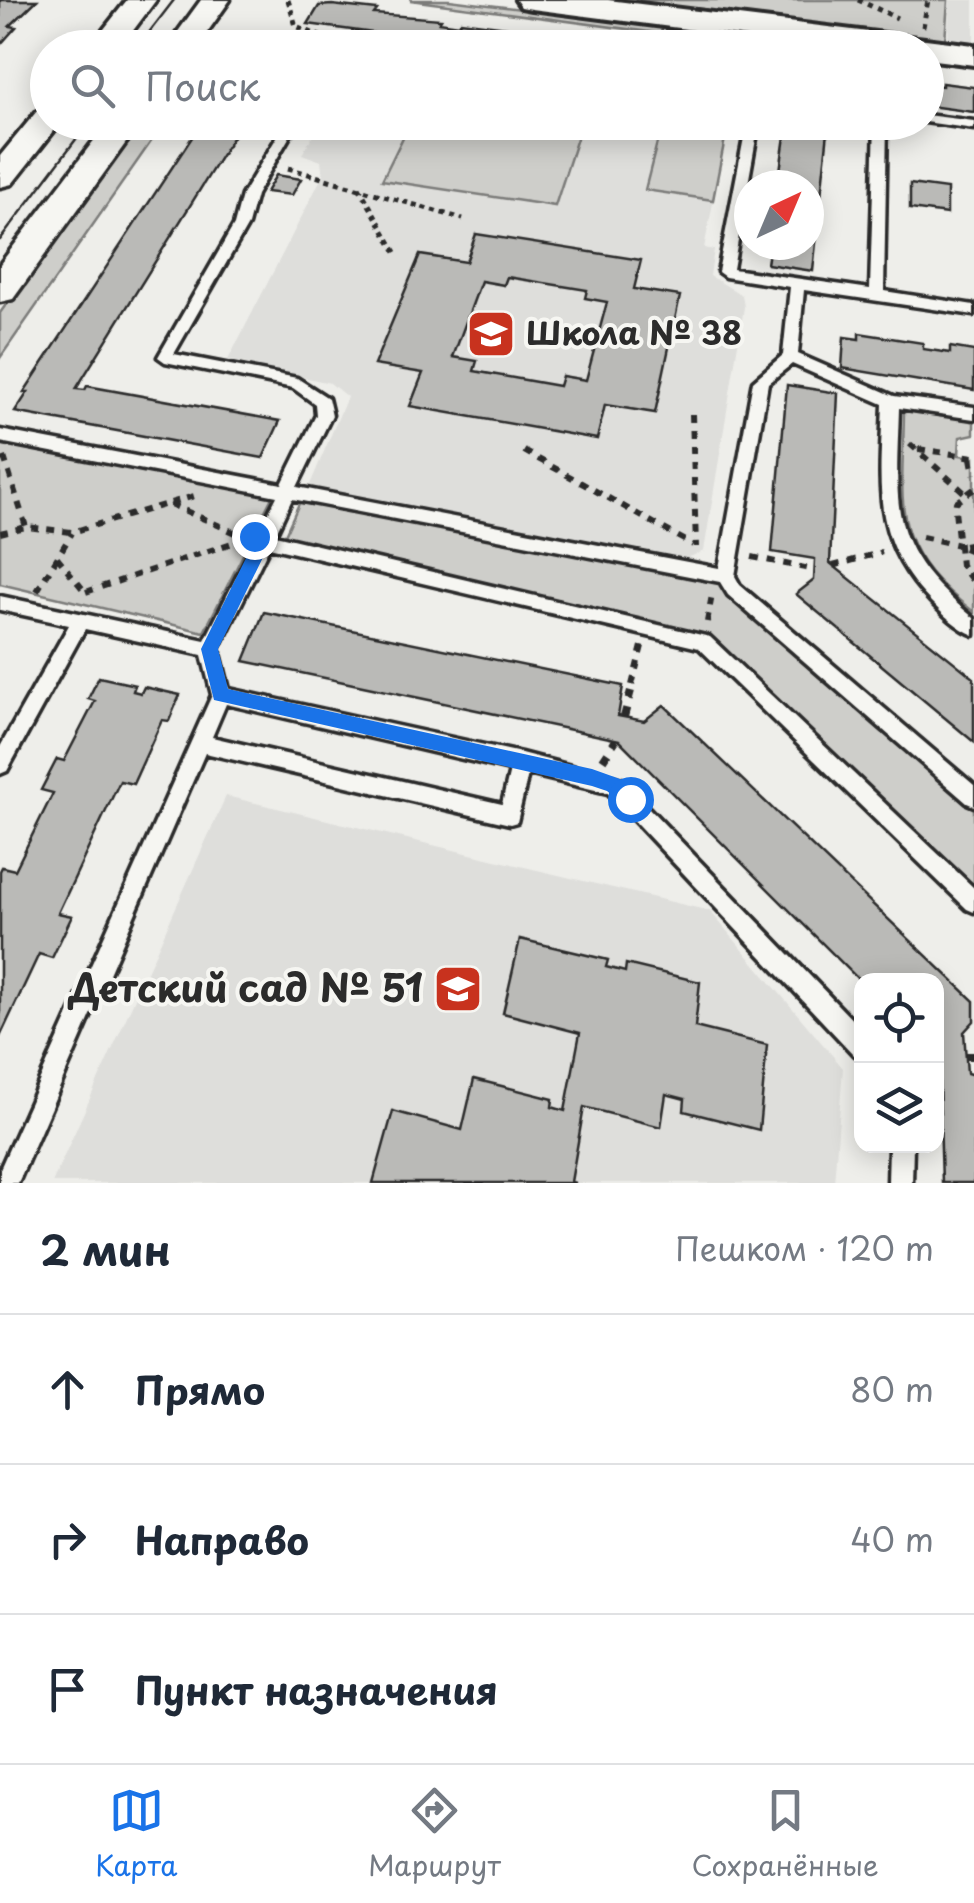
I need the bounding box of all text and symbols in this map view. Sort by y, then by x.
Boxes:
search box [30,30,944,140]
text: Поиск [145,57,260,114]
icon: search [65,58,120,113]
north arrow [734,170,824,260]
school or university icon: Школа № 38 [465,308,517,360]
place label: Школа № 38 [526,308,742,356]
route end [232,514,278,560]
route start [608,777,654,823]
place label: Детский сад № 51 [67,958,423,1015]
school or university icon: Детский сад № 51 [432,963,484,1015]
map controls [854,973,944,1153]
button: locate [854,973,944,1063]
button: layers [854,1063,944,1153]
text: 2 мин [40,1217,171,1280]
text: Пешком · 120 m [675,1224,934,1272]
text: Прямо [135,1361,265,1418]
icon: ahead [40,1362,95,1417]
text: 80 m [850,1365,934,1413]
text: Направо [135,1511,309,1568]
icon: right [40,1512,95,1567]
text: 40 m [850,1515,934,1563]
text: Пункт назначения [135,1661,498,1718]
icon: arrive [40,1662,95,1717]
tab: Карта [95,1783,178,1886]
tab: Маршрут [368,1783,501,1886]
tab: Сохранённые [691,1783,879,1886]

